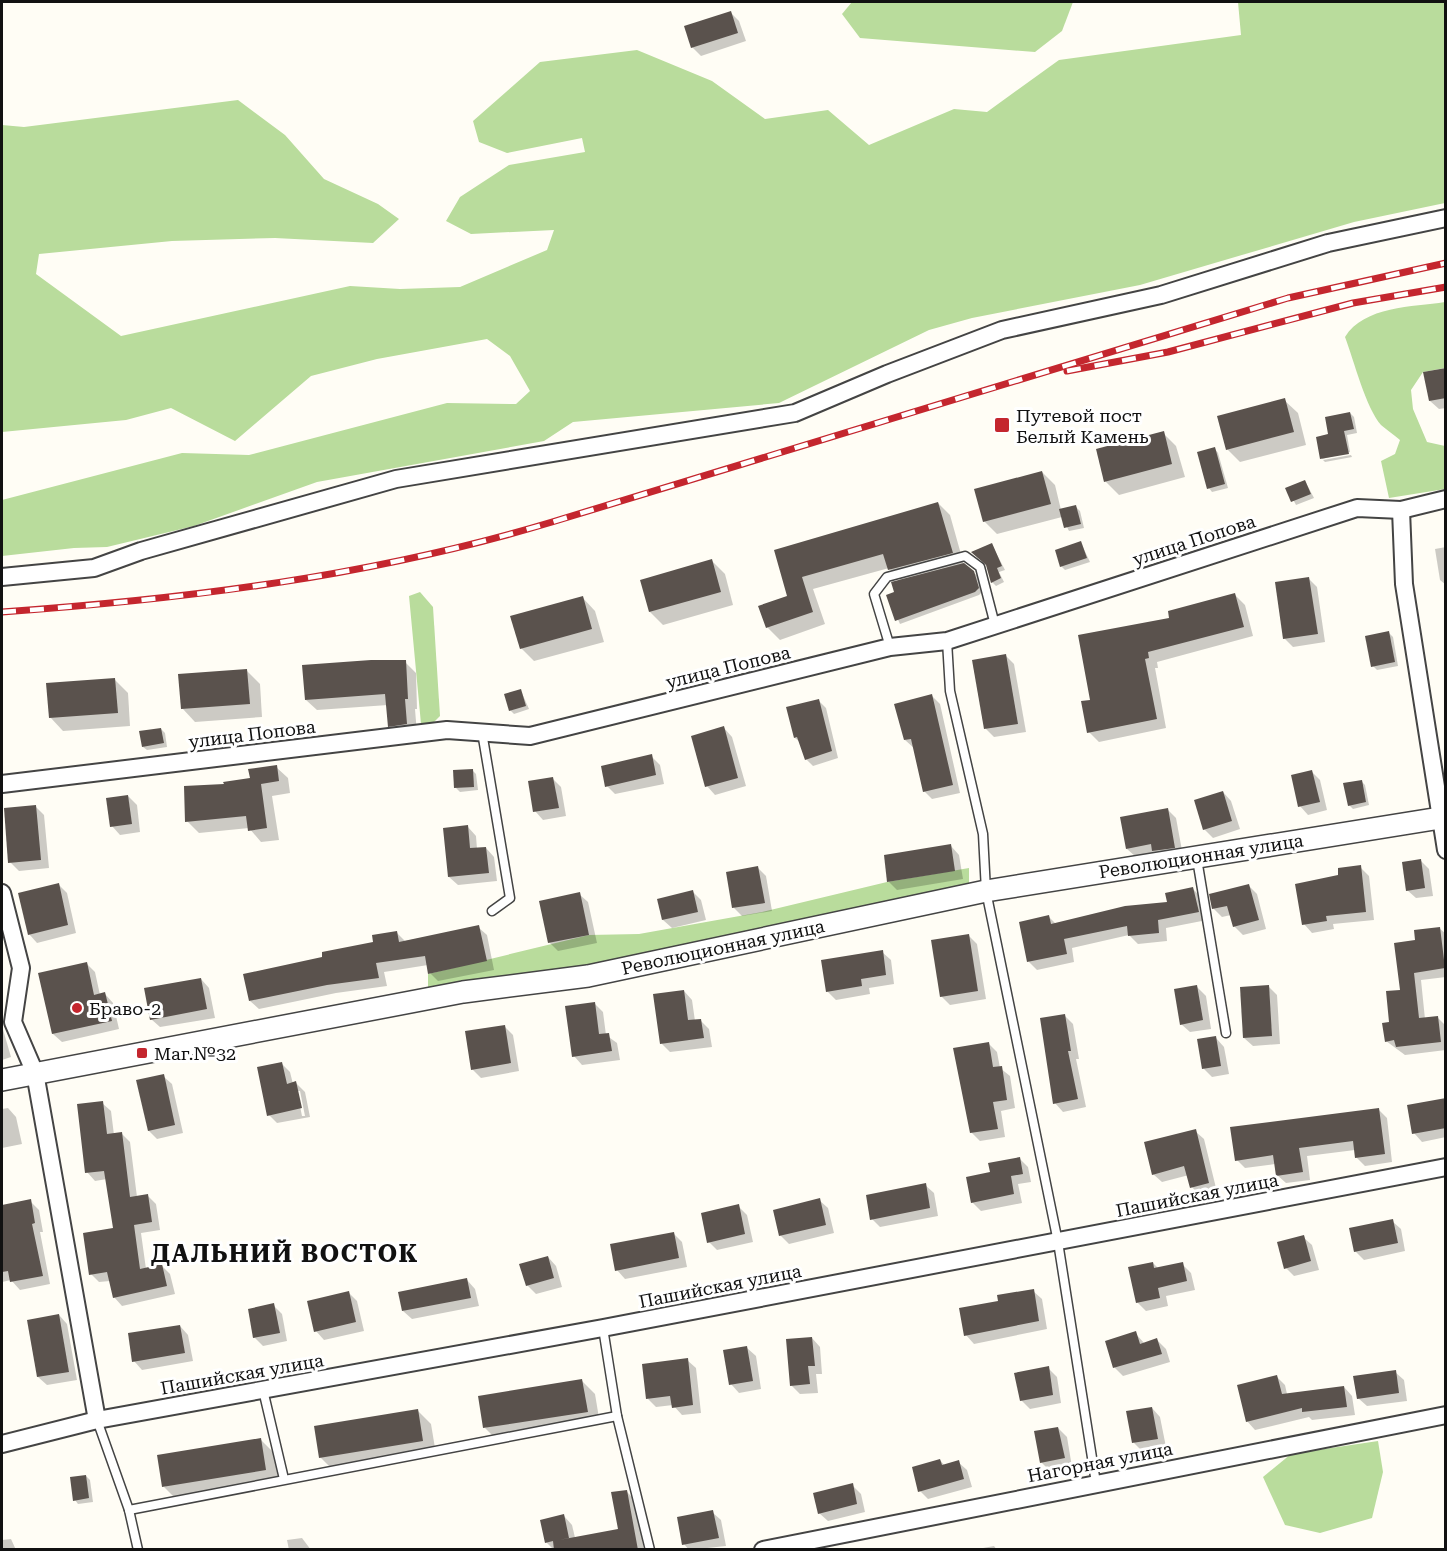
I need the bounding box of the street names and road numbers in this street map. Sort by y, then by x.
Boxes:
street label: улица Попова [1130,510,1258,570]
street label: улица Попова [664,641,793,693]
street label: улица Попова [187,716,317,752]
street label: Революционная улица [1097,829,1305,883]
street label: Революционная улица [620,915,827,979]
street label: Пашийская улица [1114,1169,1280,1221]
street label: Пашийская улица [637,1260,803,1312]
street label: Пашийская улица [159,1349,325,1399]
street label: Нагорная улица [1026,1438,1175,1486]

